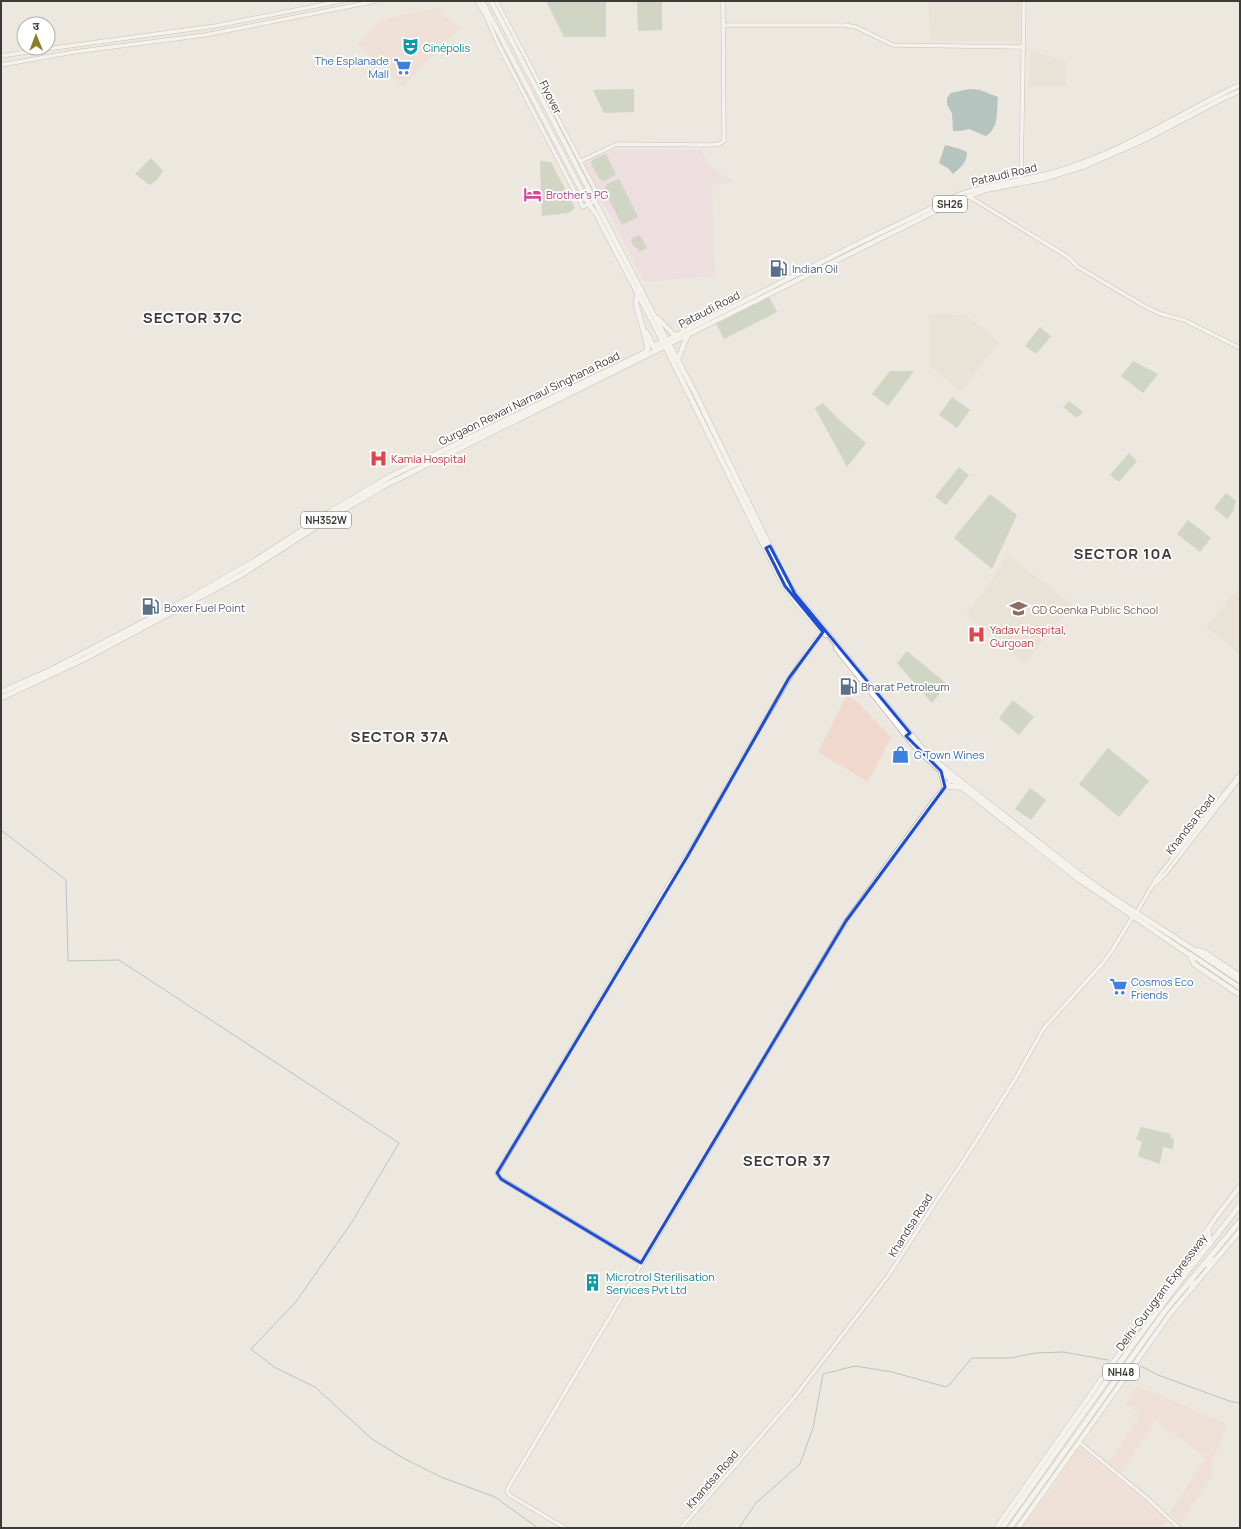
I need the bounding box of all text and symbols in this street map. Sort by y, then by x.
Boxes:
north arrow [16,16,56,56]
text: उ [32,18,40,33]
theatre icon: Cinépolis [400,37,420,57]
place label: Cinépolis [423,40,470,55]
place label: The Esplanade Mall [314,53,390,81]
supermarket icon: The Esplanade Mall [392,56,412,76]
street label: Flyover [536,78,566,116]
street label: Pataudi Road [970,159,1038,189]
hotel icon: Brother's PG [523,184,543,204]
place label: Brother's PG [546,187,609,202]
road number: SH26 [933,196,967,212]
fuel station icon: Indian Oil [769,258,789,278]
place label: Indian Oil [792,261,838,276]
street label: Pataudi Road [676,287,742,331]
district label: SECTOR 37C [143,307,243,328]
street label: Gurgaon Rewari Narnaul Singhana Road [436,348,622,448]
hospital icon: Kamla Hospital [368,448,388,468]
place label: Kamla Hospital [391,451,466,466]
road number: NH352W [301,512,351,528]
district label: SECTOR 10A [1073,543,1173,564]
fuel station icon: Boxer Fuel Point [141,597,161,617]
school or university icon: GD Goenka Public School [1009,599,1029,619]
place label: Boxer Fuel Point [164,600,245,615]
place label: GD Goenka Public School [1032,602,1158,617]
place label: Yadav Hospital, Gurgoan [990,622,1066,650]
hospital icon: Yadav Hospital, Gurgoan [967,625,987,645]
fuel station icon: Bharat Petroleum [838,676,858,696]
place label: Bharat Petroleum [861,679,950,694]
district label: SECTOR 37A [351,726,449,747]
shop icon: G Town Wines [891,744,911,764]
place label: G Town Wines [914,747,985,762]
street label: Khandsa Road [1162,791,1218,857]
place label: Cosmos Eco Friends [1131,974,1194,1002]
supermarket icon: Cosmos Eco Friends [1108,977,1128,997]
district label: SECTOR 37 [743,1150,831,1171]
street label: Khandsa Road [884,1190,936,1260]
street label: Delhi-Gurugram Expressway [1112,1230,1210,1353]
place label: Microtrol Sterilisation Services Pvt Ltd [606,1269,715,1297]
building icon: Microtrol Sterilisation Services Pvt Ltd [583,1272,603,1292]
road number: NH48 [1103,1364,1139,1380]
street label: Khandsa Road [683,1447,741,1511]

